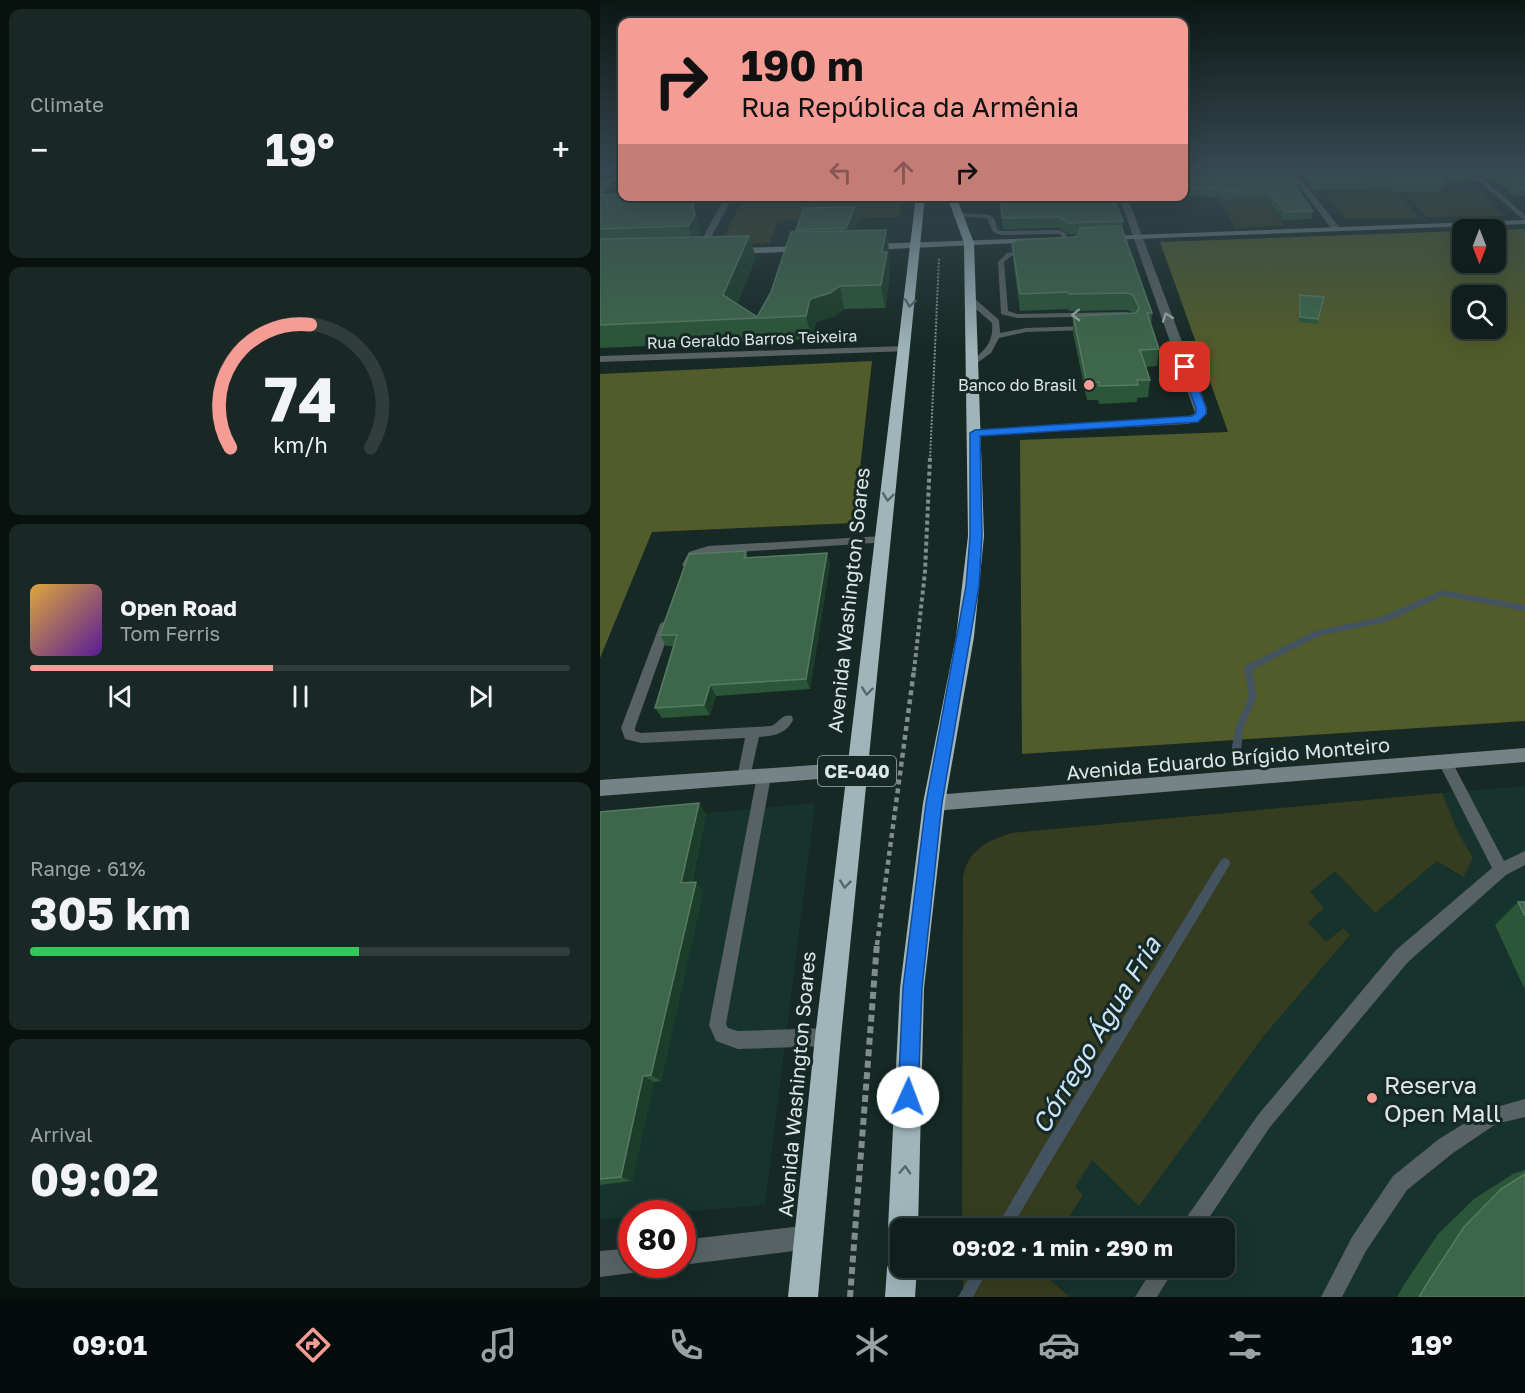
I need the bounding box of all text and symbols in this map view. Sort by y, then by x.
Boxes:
text: 190 m [741,40,864,90]
icon: right [642,42,720,120]
text: Rua República da Armênia [741,91,1079,123]
text: Climate [30,92,104,116]
text: 19° [265,122,335,176]
text: − [30,130,48,169]
text: + [552,130,570,169]
icon: left [824,156,857,189]
icon: ahead [887,156,920,189]
icon: right [950,156,983,189]
north arrow [1452,219,1506,273]
map controls [1452,219,1506,339]
button: search [1452,285,1506,339]
one-way arrow [904,298,917,308]
one-way arrow [1071,309,1080,321]
one-way arrow [1162,313,1174,324]
street label: Rua Geraldo Barros Teixeira [646,325,858,353]
pin [1159,341,1210,392]
icon: arrive [1168,350,1201,383]
text: 74 [263,361,336,436]
place label: Banco do Brasil [958,375,1077,395]
marker: Banco do Brasil [1082,378,1096,392]
text: km/h [273,432,327,458]
street label: Avenida Washington Soares [822,466,874,734]
one-way arrow [882,492,895,501]
text: Open Road [120,594,237,621]
text: Tom Ferris [120,621,220,645]
icon: previous [104,680,137,713]
icon: pause [284,680,317,713]
icon: next [464,680,497,713]
one-way arrow [861,686,874,695]
street label: Avenida Eduardo Brígido Monteiro [1065,732,1391,784]
road number: CE-040 [818,756,896,786]
text: Range · 61% [30,856,146,880]
one-way arrow [839,880,851,889]
text: 305 km [30,886,191,940]
water label: Córrego Água Fria [1025,930,1168,1139]
street label: Avenida Washington Soares [772,950,820,1218]
position arrow [876,1065,940,1129]
place label: Reserva Open Mall [1384,1070,1501,1127]
marker: Reserva Open Mall [1365,1091,1379,1105]
text: Arrival [30,1122,93,1146]
text: 09:02 [30,1152,159,1206]
one-way arrow [899,1166,912,1175]
speed limit sign: 80 [618,1200,696,1278]
text: 09:02 · 1 min · 290 m [952,1234,1173,1261]
icon: directions [292,1324,334,1366]
icon: music [478,1324,520,1366]
icon: phone [665,1324,707,1366]
icon: climate [851,1324,893,1366]
icon: car [1038,1324,1080,1366]
icon: filters [1224,1324,1266,1366]
text: 09:01 [72,1329,147,1361]
text: 19° [1411,1329,1453,1361]

